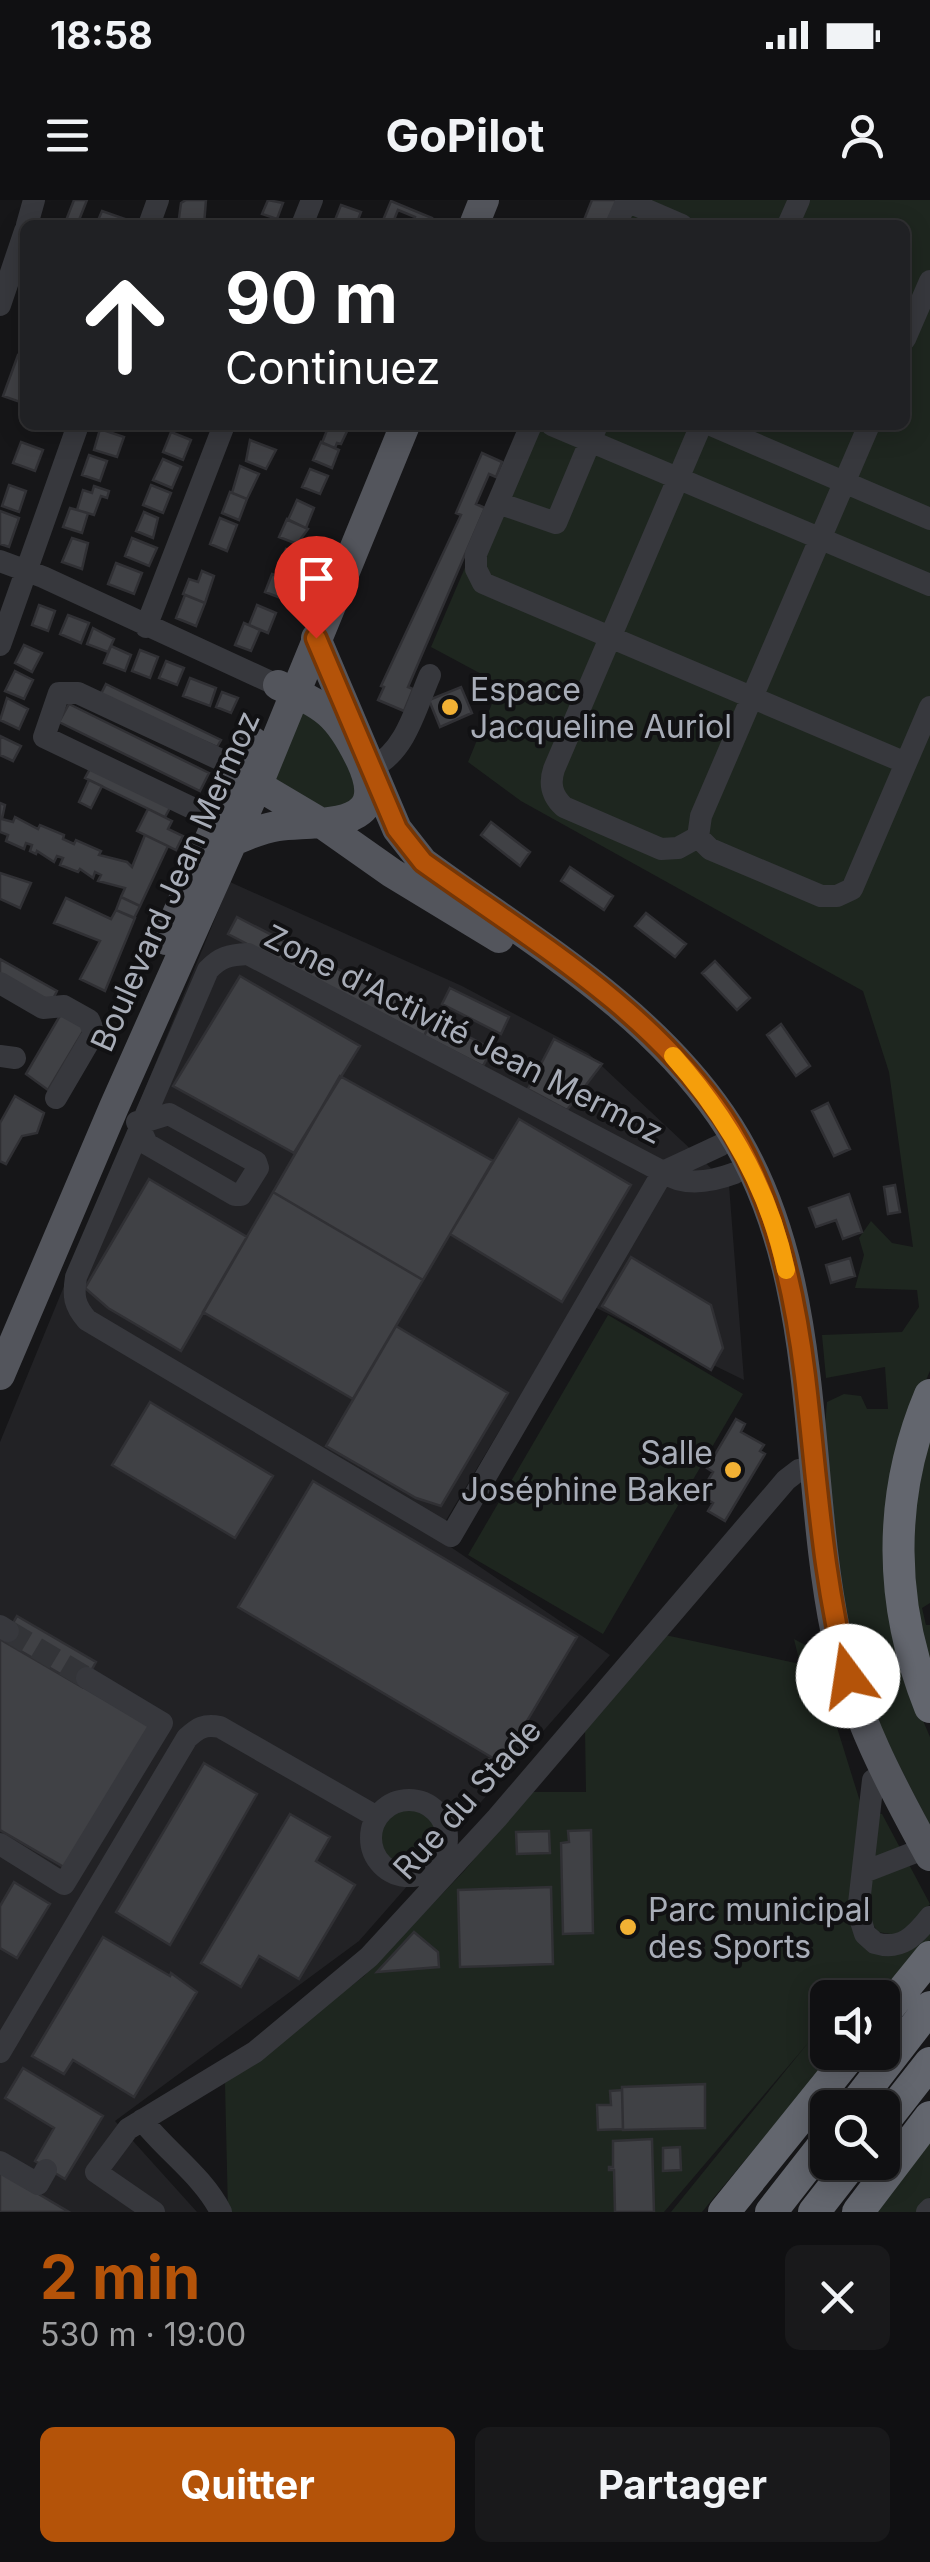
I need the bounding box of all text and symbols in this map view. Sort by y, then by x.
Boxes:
text: 18:58 [50,12,153,58]
icon: menu [40,108,95,163]
text: GoPilot [386,108,545,163]
icon: person [835,108,890,163]
text: 90 m [225,255,398,340]
icon: ahead [60,260,190,390]
text: Continuez [225,340,441,395]
pin [274,536,359,639]
icon: arrive [289,551,344,606]
place label: Espace Jacqueline Auriol [470,670,732,746]
marker: Espace Jacqueline Auriol [439,696,461,718]
street label: Boulevard Jean Mermoz [82,705,268,1057]
street label: Zone d'Activité Jean Mermoz [258,916,670,1152]
place label: Salle Joséphine Baker [461,1433,713,1509]
marker: Salle Joséphine Baker [722,1459,744,1481]
position arrow [796,1624,900,1728]
street label: Rue du Stade [385,1711,549,1887]
place label: Parc municipal des Sports [648,1890,870,1966]
marker: Parc municipal des Sports [617,1916,639,1938]
map controls [810,1980,900,2180]
button: sound [810,1980,900,2070]
button: search [810,2090,900,2180]
text: 2 min [40,2241,200,2313]
button: close [785,2245,890,2350]
text: 530 m · 19:00 [40,2315,246,2354]
button: Quitter [40,2427,455,2542]
button: Partager [475,2427,890,2542]

